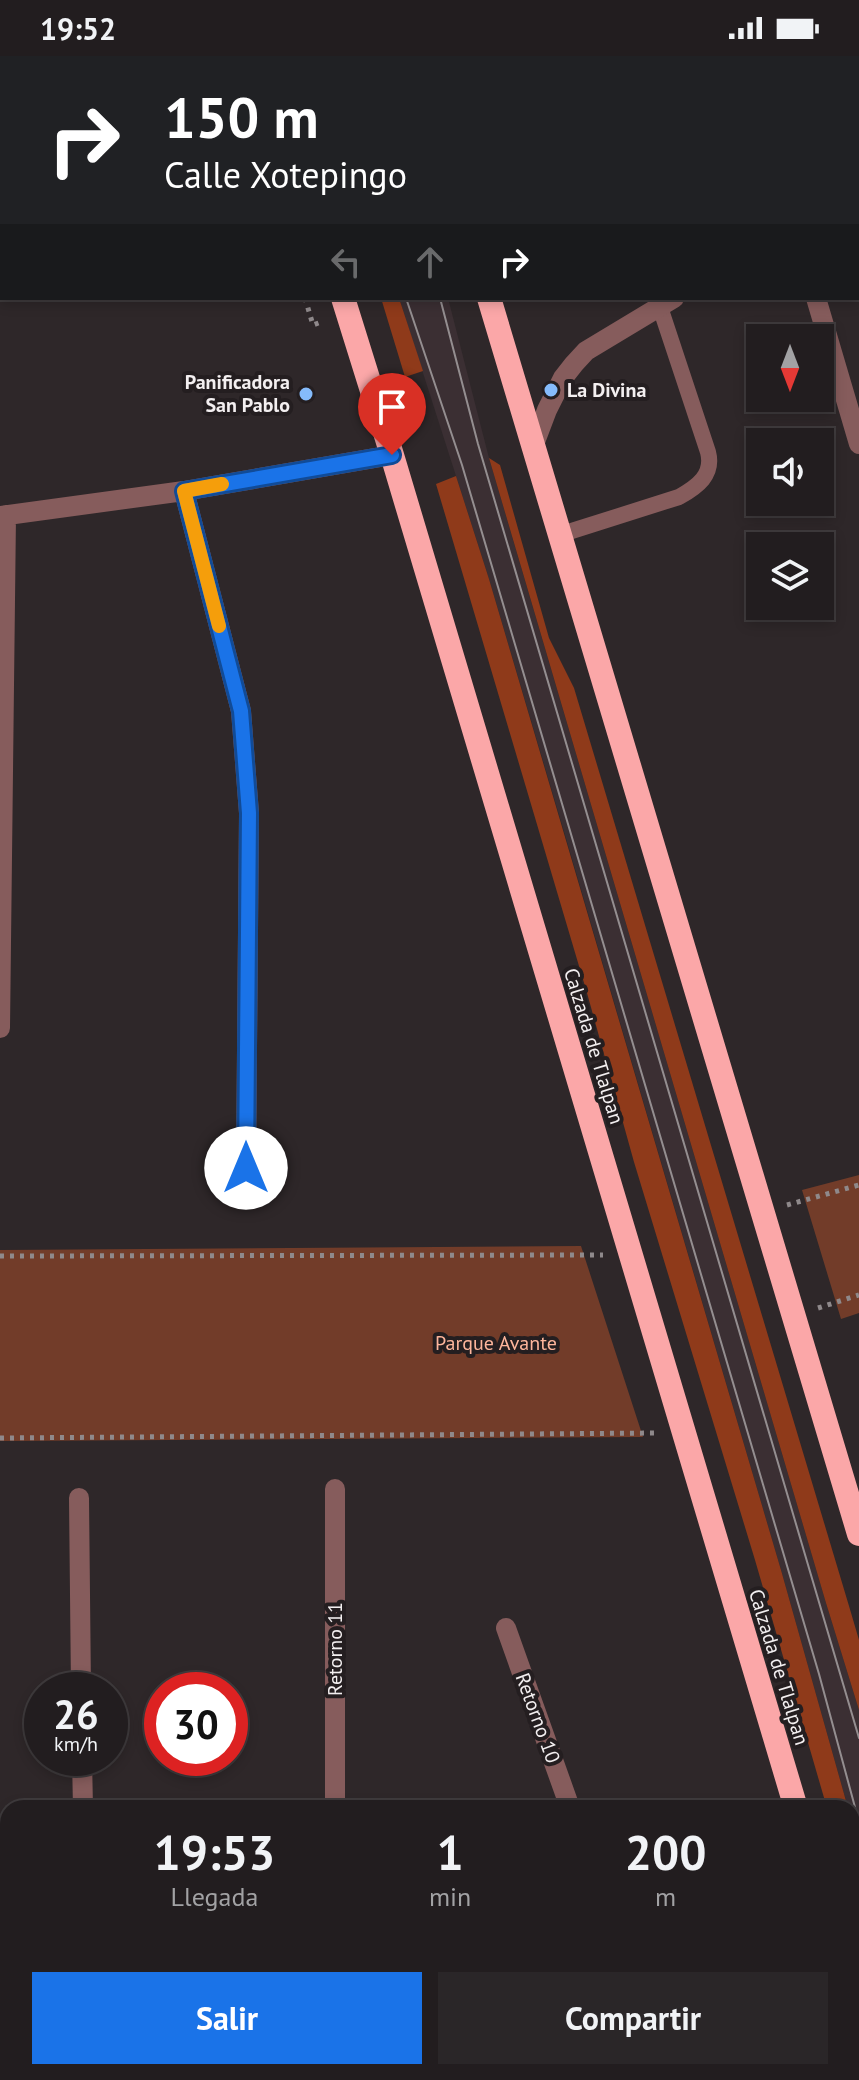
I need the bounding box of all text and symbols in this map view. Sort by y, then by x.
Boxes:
text: 19:52 [40,9,116,48]
text: 150 m [164,81,319,153]
icon: right [32,88,136,192]
text: Calle Xotepingo [164,151,407,198]
icon: left [324,240,368,284]
icon: ahead [408,240,452,284]
icon: right [492,240,536,284]
north arrow [746,324,834,412]
map controls [746,324,834,620]
place label: Panificadora San Pablo [185,369,290,418]
pin [358,373,426,455]
place label: La Divina [567,377,646,403]
marker: La Divina [542,381,560,399]
marker: Panificadora San Pablo [297,385,315,403]
icon: arrive [370,385,414,429]
button: sound [746,428,834,516]
button: layers [746,532,834,620]
street label: Calzada de Tlalpan [558,965,630,1127]
position arrow [204,1126,288,1210]
park label: Parque Avante [435,1330,557,1356]
street label: Calzada de Tlalpan [743,1586,815,1748]
street label: Retorno 11 [322,1602,348,1696]
street label: Retorno 10 [510,1669,566,1767]
speed limit sign: 30 [144,1672,248,1776]
text: 26 [53,1688,99,1740]
text: km/h [54,1731,98,1757]
text: 19:53 [154,1821,275,1883]
text: 1 [436,1821,464,1883]
text: 200 [625,1821,706,1883]
text: Llegada [171,1880,258,1913]
text: min [429,1880,471,1913]
text: m [655,1880,676,1913]
button: Salir [32,1972,422,2064]
button: Compartir [438,1972,828,2064]

